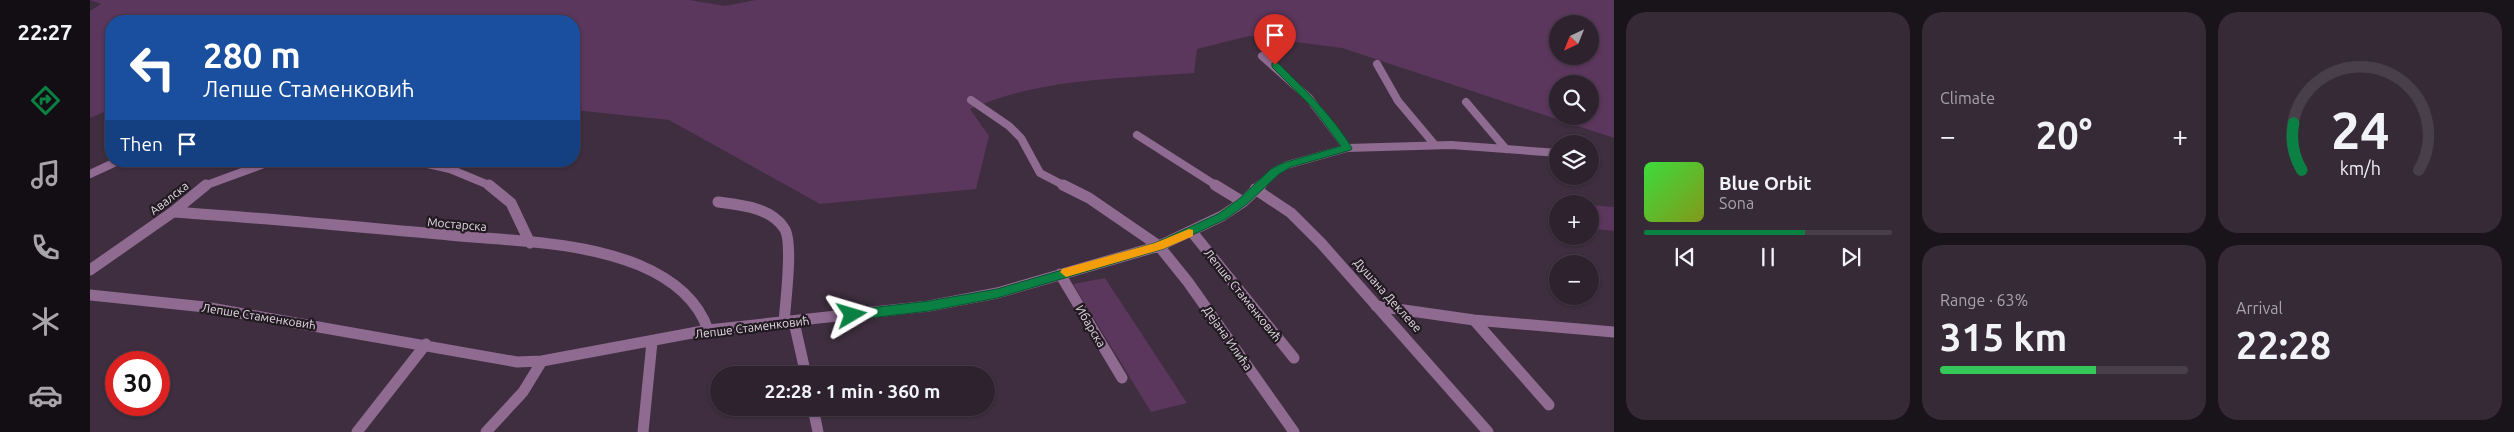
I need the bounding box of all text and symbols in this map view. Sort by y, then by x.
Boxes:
pin [1254,14,1296,65]
north arrow [1549,15,1599,65]
map controls [1549,15,1599,305]
text: 22:27 [17,19,73,44]
icon: arrive [1261,21,1289,49]
icon: left [120,35,185,100]
text: 280 m [203,35,301,75]
button: search [1549,75,1599,125]
text: Лепше Стаменковић [203,76,415,101]
icon: directions [28,83,63,118]
text: Climate [1940,89,1995,107]
text: 24 [2331,101,2389,159]
text: 20° [2036,114,2092,156]
text: − [1940,120,1956,151]
text: + [2172,120,2188,151]
icon: arrive [173,130,201,158]
text: Then [120,133,163,155]
button: layers [1549,135,1599,185]
icon: music [28,157,63,192]
text: km/h [2339,158,2381,178]
text: Blue Orbit [1719,172,1812,194]
street label: Авалска [147,179,191,217]
text: Sona [1719,194,1754,212]
button: + [1549,195,1599,245]
street label: Мостарска [427,215,487,233]
icon: phone [28,230,63,265]
icon: previous [1671,243,1699,271]
icon: pause [1754,243,1782,271]
icon: next [1837,243,1865,271]
street label: Лепше Стаменковић [1202,246,1284,344]
street label: Душана Деклеве [1352,255,1424,335]
button: − [1549,255,1599,305]
position arrow [825,288,877,340]
text: Range · 63% [1940,291,2028,309]
text: Arrival [2236,299,2283,317]
street label: Лепше Стаменковић [201,301,317,331]
street label: Ибарска [1073,303,1109,349]
street label: Дејана Илића [1201,303,1255,373]
icon: climate [28,304,63,339]
street label: Лепше Стаменковић [694,314,810,340]
text: 315 km [1940,316,2067,358]
text: 22:28 [2236,324,2331,366]
speed limit sign: 30 [105,351,170,416]
icon: car [28,378,63,413]
text: 22:28 · 1 min · 360 m [765,380,940,402]

